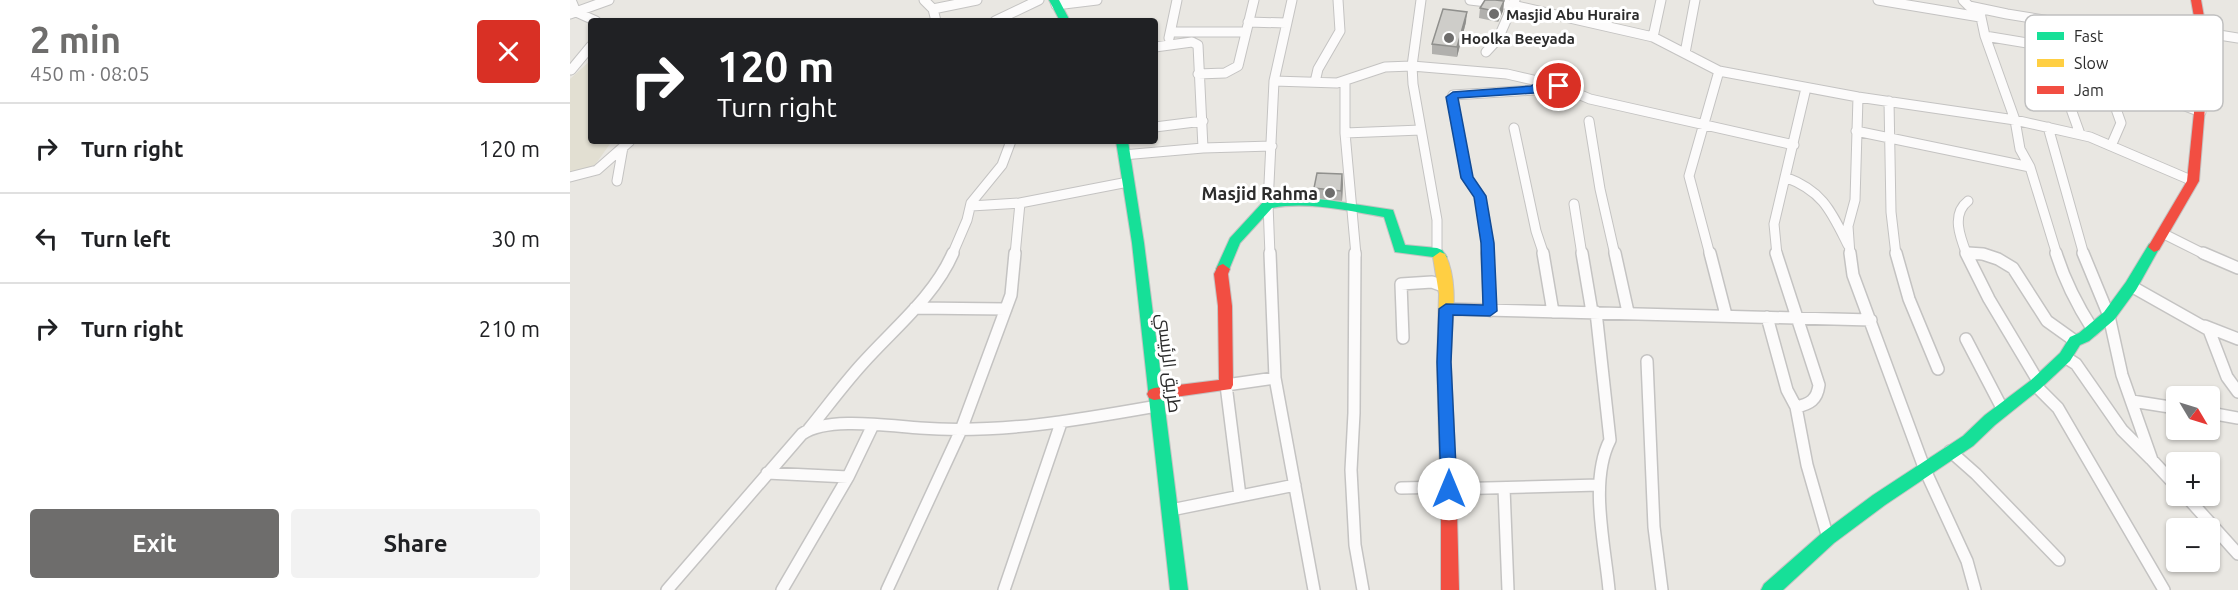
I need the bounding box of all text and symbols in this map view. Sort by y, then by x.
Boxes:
place label: Masjid Abu Huraira [1506,6,1640,23]
marker: Masjid Abu Huraira [1487,7,1501,21]
legend [2025,15,2223,111]
text: 2 min [30,19,121,60]
button: close [477,20,540,83]
text: Fast [2074,27,2104,45]
place label: Hoolka Beeyada [1461,30,1575,47]
marker: Hoolka Beeyada [1442,31,1456,45]
icon: right [618,42,696,120]
text: 120 m [717,43,834,90]
text: Slow [2074,54,2109,72]
pin [1533,60,1584,111]
text: 450 m · 08:05 [30,62,150,85]
icon: arrive [1542,69,1575,102]
text: Jam [2074,81,2104,99]
text: Turn right [717,92,837,122]
icon: right [30,132,63,165]
text: Turn right [81,136,183,161]
text: 120 m [479,136,540,161]
place label: Masjid Rahma [1202,183,1318,203]
marker: Masjid Rahma [1323,186,1337,200]
icon: left [30,222,63,255]
text: Turn left [81,226,171,251]
text: 30 m [491,226,540,251]
icon: right [30,312,63,345]
street label: طريق الرئيسي [1150,312,1186,414]
text: Turn right [81,316,183,341]
text: 210 m [479,316,540,341]
north arrow [2166,386,2220,440]
map controls [2166,386,2220,572]
button: + [2166,452,2220,506]
position arrow [1417,457,1481,521]
button: Exit [30,509,279,578]
button: Share [291,509,540,578]
button: − [2166,518,2220,572]

